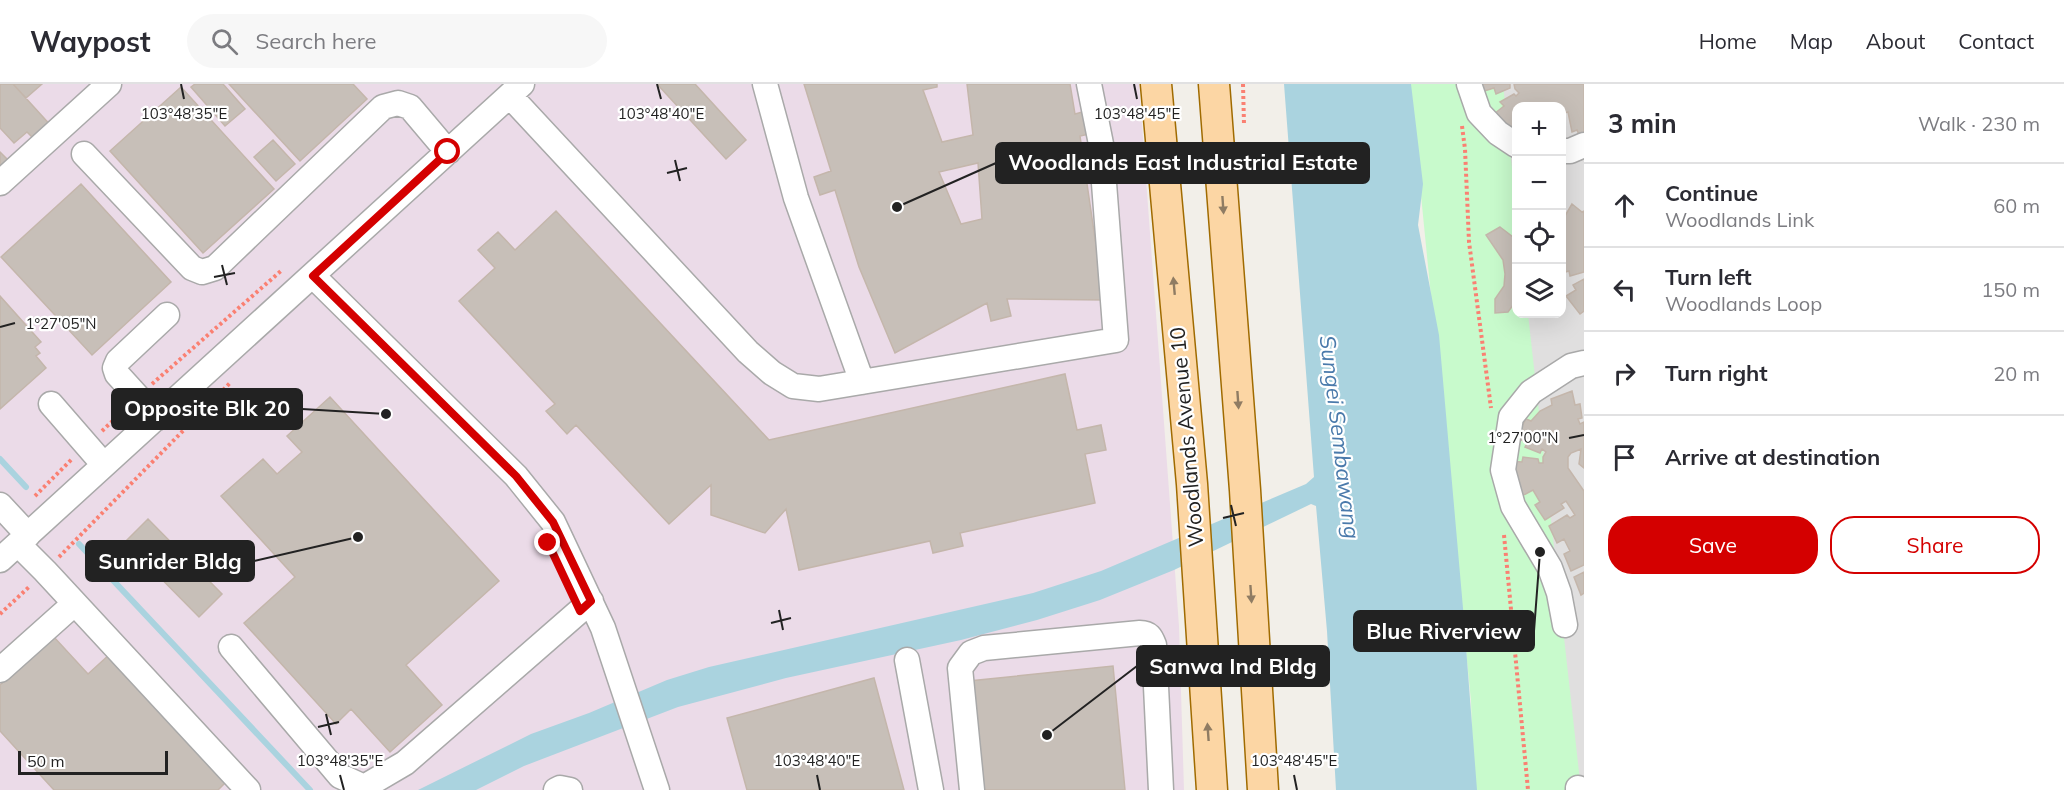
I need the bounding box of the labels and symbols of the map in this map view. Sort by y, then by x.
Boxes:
text: 103°48'35"E [141,104,227,123]
text: 103°48'40"E [618,104,704,123]
text: 103°48'45"E [1094,104,1180,123]
route start [434,138,460,164]
callout: Woodlands East Industrial Estate [996,143,1369,183]
text: Woodlands East Industrial Estate [1008,148,1358,176]
one-way arrow [1218,196,1228,215]
one-way arrow [1169,276,1179,295]
text: 1°27'05"N [26,314,96,333]
street label: Woodlands Avenue 10 [1163,326,1209,548]
water label: Sungei Sembawang [1314,334,1366,540]
callout: Opposite Blk 20 [112,389,302,429]
one-way arrow [1233,390,1242,409]
text: Opposite Blk 20 [124,394,290,422]
text: 1°27'00"N [1488,428,1558,447]
route end [534,529,560,555]
callout: Sunrider Bldg [86,541,254,581]
text: Sunrider Bldg [98,547,242,575]
one-way arrow [1246,585,1256,604]
callout: Blue Riverview [1354,611,1534,651]
text: Blue Riverview [1366,617,1522,645]
callout: Sanwa Ind Bldg [1137,646,1329,686]
text: Sanwa Ind Bldg [1149,652,1317,680]
one-way arrow [1203,722,1213,741]
scale bar [18,748,168,776]
text: 103°48'35"E [297,751,383,770]
text: 103°48'40"E [774,751,860,770]
text: 103°48'45"E [1251,751,1337,770]

